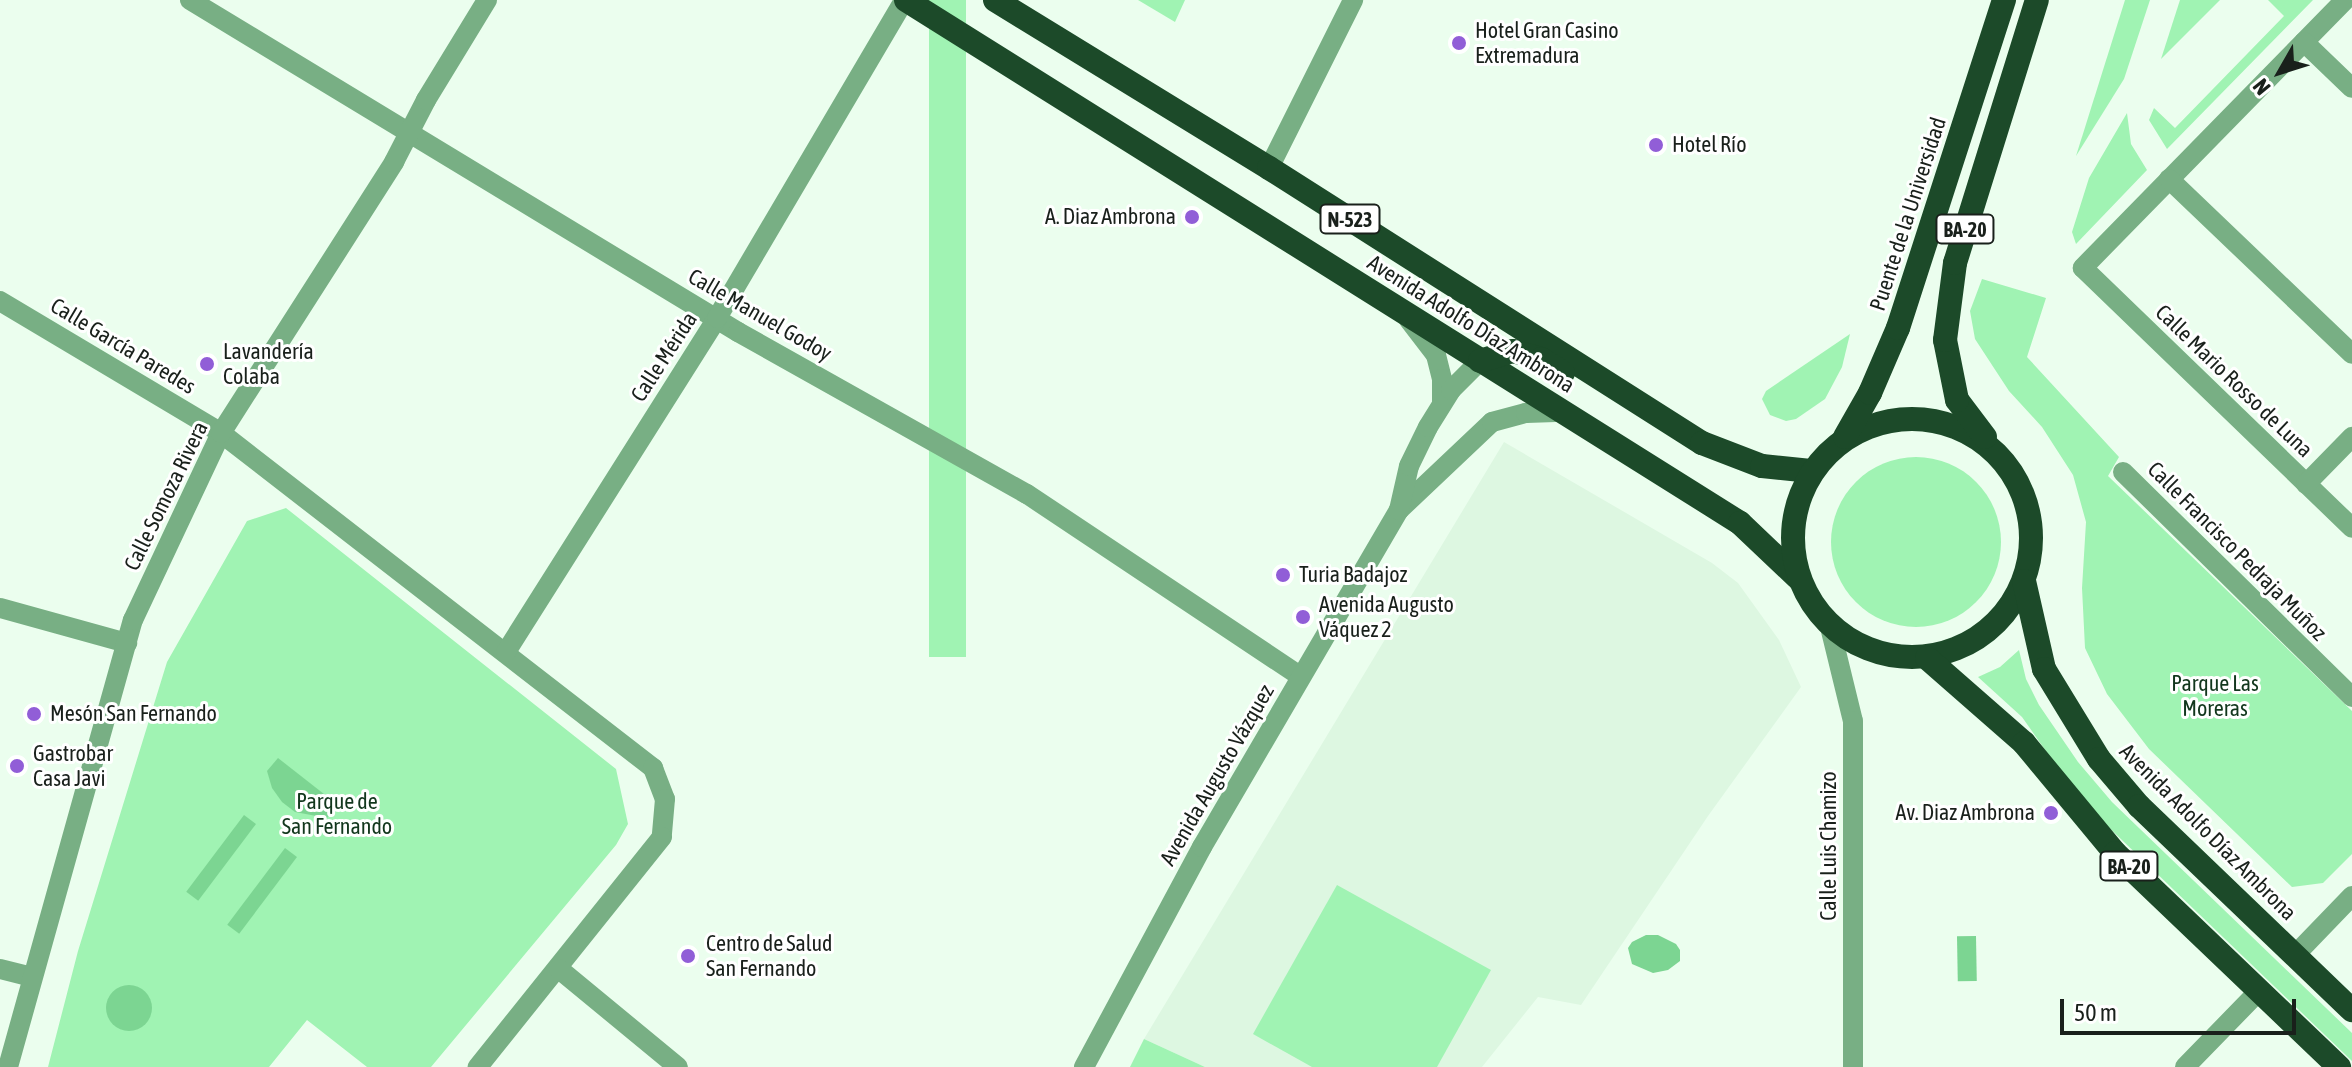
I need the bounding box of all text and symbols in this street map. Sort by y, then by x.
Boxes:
place label: Hotel Gran Casino Extremadura [1475,17,1619,68]
north arrow [2240,32,2320,112]
marker: Hotel Gran Casino Extremadura [1450,34,1468,52]
text: N [2247,74,2276,100]
street label: Puente de la Universidad [1864,114,1952,314]
place label: Hotel Río [1672,132,1746,158]
marker: Hotel Río [1647,136,1665,154]
road number: N-523 [1318,203,1382,235]
place label: A. Diaz Ambrona [1045,204,1176,230]
marker: A. Diaz Ambrona [1183,208,1201,226]
road number: BA-20 [1935,213,1995,245]
street label: Avenida Adolfo Díaz Ambrona [1363,249,1579,399]
street label: Calle Manuel Godoy [684,263,836,367]
street label: Calle García Paredes [46,292,200,400]
street label: Calle Mario Rosso de Luna [2150,299,2318,463]
street label: Calle Mérida [625,307,703,407]
place label: Lavandería Colaba [223,338,314,390]
marker: Lavandería Colaba [198,355,216,373]
street label: Calle Somoza Rivera [119,417,213,575]
street label: Calle Francisco Pedraja Muñoz [2142,456,2332,646]
place label: Turia Badajoz [1299,562,1407,588]
marker: Turia Badajoz [1274,566,1292,584]
place label: Avenida Augusto Váquez 2 [1319,591,1454,642]
marker: Avenida Augusto Váquez 2 [1294,608,1312,626]
park label: Parque Las Moreras [2171,670,2259,722]
street label: Avenida Augusto Vázquez [1154,680,1280,870]
place label: Mesón San Fernando [50,701,217,727]
marker: Mesón San Fernando [25,705,43,723]
street label: Avenida Adolfo Díaz Ambrona [2114,738,2302,926]
place label: Gastrobar Casa Javi [33,740,113,792]
marker: Gastrobar Casa Javi [8,757,26,775]
street label: Calle Luis Chamizo [1816,771,1842,921]
park label: Parque de San Fernando [282,788,392,840]
place label: Av. Diaz Ambrona [1896,800,2035,826]
marker: Av. Diaz Ambrona [2042,804,2060,822]
road number: BA-20 [2099,850,2159,882]
place label: Centro de Salud San Fernando [706,930,833,982]
marker: Centro de Salud San Fernando [677,945,699,967]
scale bar [2064,983,2300,1033]
text: 50 m [2074,999,2117,1026]

